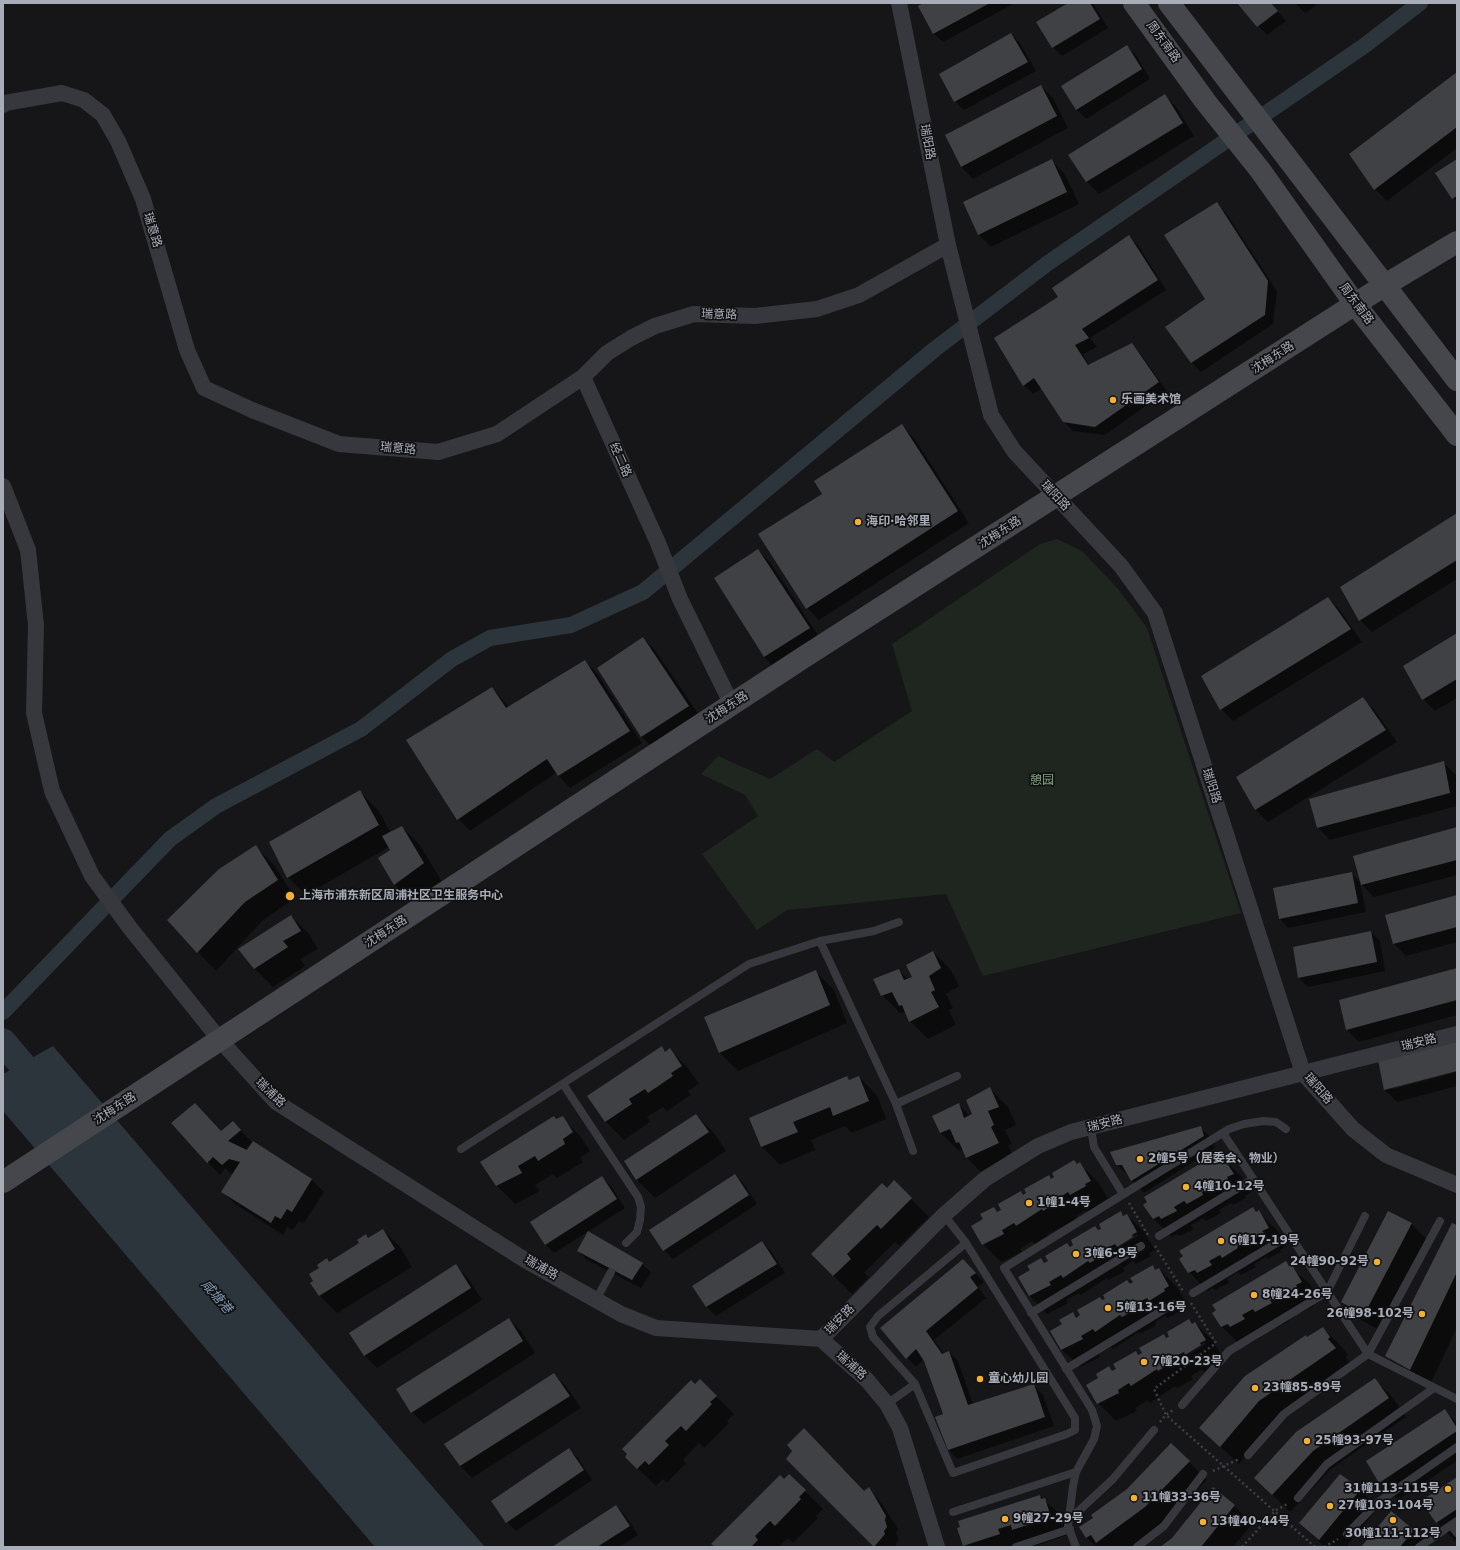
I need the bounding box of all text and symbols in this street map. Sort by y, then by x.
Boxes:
street label: 周东南路 [1143,18,1183,66]
street label: 瑞阳路 [916,123,938,161]
street label: 瑞意路 [140,211,164,249]
street label: 周东南路 [1336,280,1376,328]
street label: 瑞意路 [701,307,737,323]
street label: 沈梅东路 [1249,339,1297,377]
place label: 乐画美术馆 [1121,393,1181,407]
marker: 乐画美术馆 [1108,395,1118,405]
street label: 瑞意路 [379,440,417,458]
street label: 经二路 [606,441,634,479]
street label: 瑞阳路 [1037,478,1073,514]
street label: 沈梅东路 [976,514,1024,552]
place label: 海印·哈邻里 [866,515,931,529]
marker: 海印·哈邻里 [853,517,863,527]
street label: 沈梅东路 [703,689,751,727]
street label: 瑞阳路 [1199,767,1223,805]
park label: 憩园 [1030,774,1054,788]
place label: 上海市浦东新区周浦社区卫生服务中心 [299,889,503,903]
marker: 上海市浦东新区周浦社区卫生服务中心 [284,890,296,902]
street label: 沈梅东路 [362,913,410,951]
street label: 瑞安路 [1400,1032,1438,1054]
street label: 瑞阳路 [1301,1071,1335,1107]
street label: 瑞浦路 [252,1075,288,1111]
street label: 沈梅东路 [91,1090,139,1128]
street label: 瑞安路 [1086,1113,1124,1135]
place label: 2幢5号（居委会、物业） [1148,1152,1285,1166]
marker: 2幢5号（居委会、物业） [1135,1154,1145,1164]
place label: 4幢10-12号 [1194,1180,1265,1194]
marker: 4幢10-12号 [1181,1182,1191,1192]
place label: 1幢1-4号 [1037,1196,1091,1210]
marker: 1幢1-4号 [1024,1198,1034,1208]
place label: 6幢17-19号 [1229,1234,1300,1248]
marker: 6幢17-19号 [1216,1236,1226,1246]
place label: 3幢6-9号 [1084,1247,1138,1261]
marker: 3幢6-9号 [1071,1249,1081,1259]
street label: 瑞浦路 [522,1253,560,1283]
place label: 24幢90-92号 [1290,1255,1369,1269]
marker: 24幢90-92号 [1372,1257,1382,1267]
water label: 咸塘港 [197,1277,235,1317]
place label: 8幢24-26号 [1262,1288,1333,1302]
marker: 8幢24-26号 [1249,1290,1259,1300]
place label: 5幢13-16号 [1116,1301,1187,1315]
street label: 瑞安路 [822,1302,858,1338]
marker: 5幢13-16号 [1103,1303,1113,1313]
place label: 26幢98-102号 [1327,1307,1414,1321]
marker: 26幢98-102号 [1417,1309,1427,1319]
street label: 瑞浦路 [833,1349,869,1383]
place label: 7幢20-23号 [1152,1355,1223,1369]
marker: 7幢20-23号 [1139,1357,1149,1367]
place label: 童心幼儿园 [988,1372,1048,1386]
marker: 童心幼儿园 [975,1374,985,1384]
place label: 23幢85-89号 [1263,1381,1342,1395]
marker: 23幢85-89号 [1250,1383,1260,1393]
place label: 25幢93-97号 [1315,1434,1394,1448]
marker: 25幢93-97号 [1302,1436,1312,1446]
place label: 31幢113-115号 [1344,1482,1440,1496]
marker: 31幢113-115号 [1443,1484,1453,1494]
place label: 11幢33-36号 [1142,1491,1221,1505]
marker: 11幢33-36号 [1129,1493,1139,1503]
place label: 27幢103-104号 [1338,1499,1434,1513]
marker: 27幢103-104号 [1325,1501,1335,1511]
place label: 9幢27-29号 [1013,1512,1084,1526]
marker: 9幢27-29号 [1000,1514,1010,1524]
place label: 13幢40-44号 [1211,1515,1290,1529]
marker: 30幢111-112号 [1388,1515,1398,1525]
marker: 13幢40-44号 [1198,1517,1208,1527]
place label: 30幢111-112号 [1345,1527,1441,1541]

